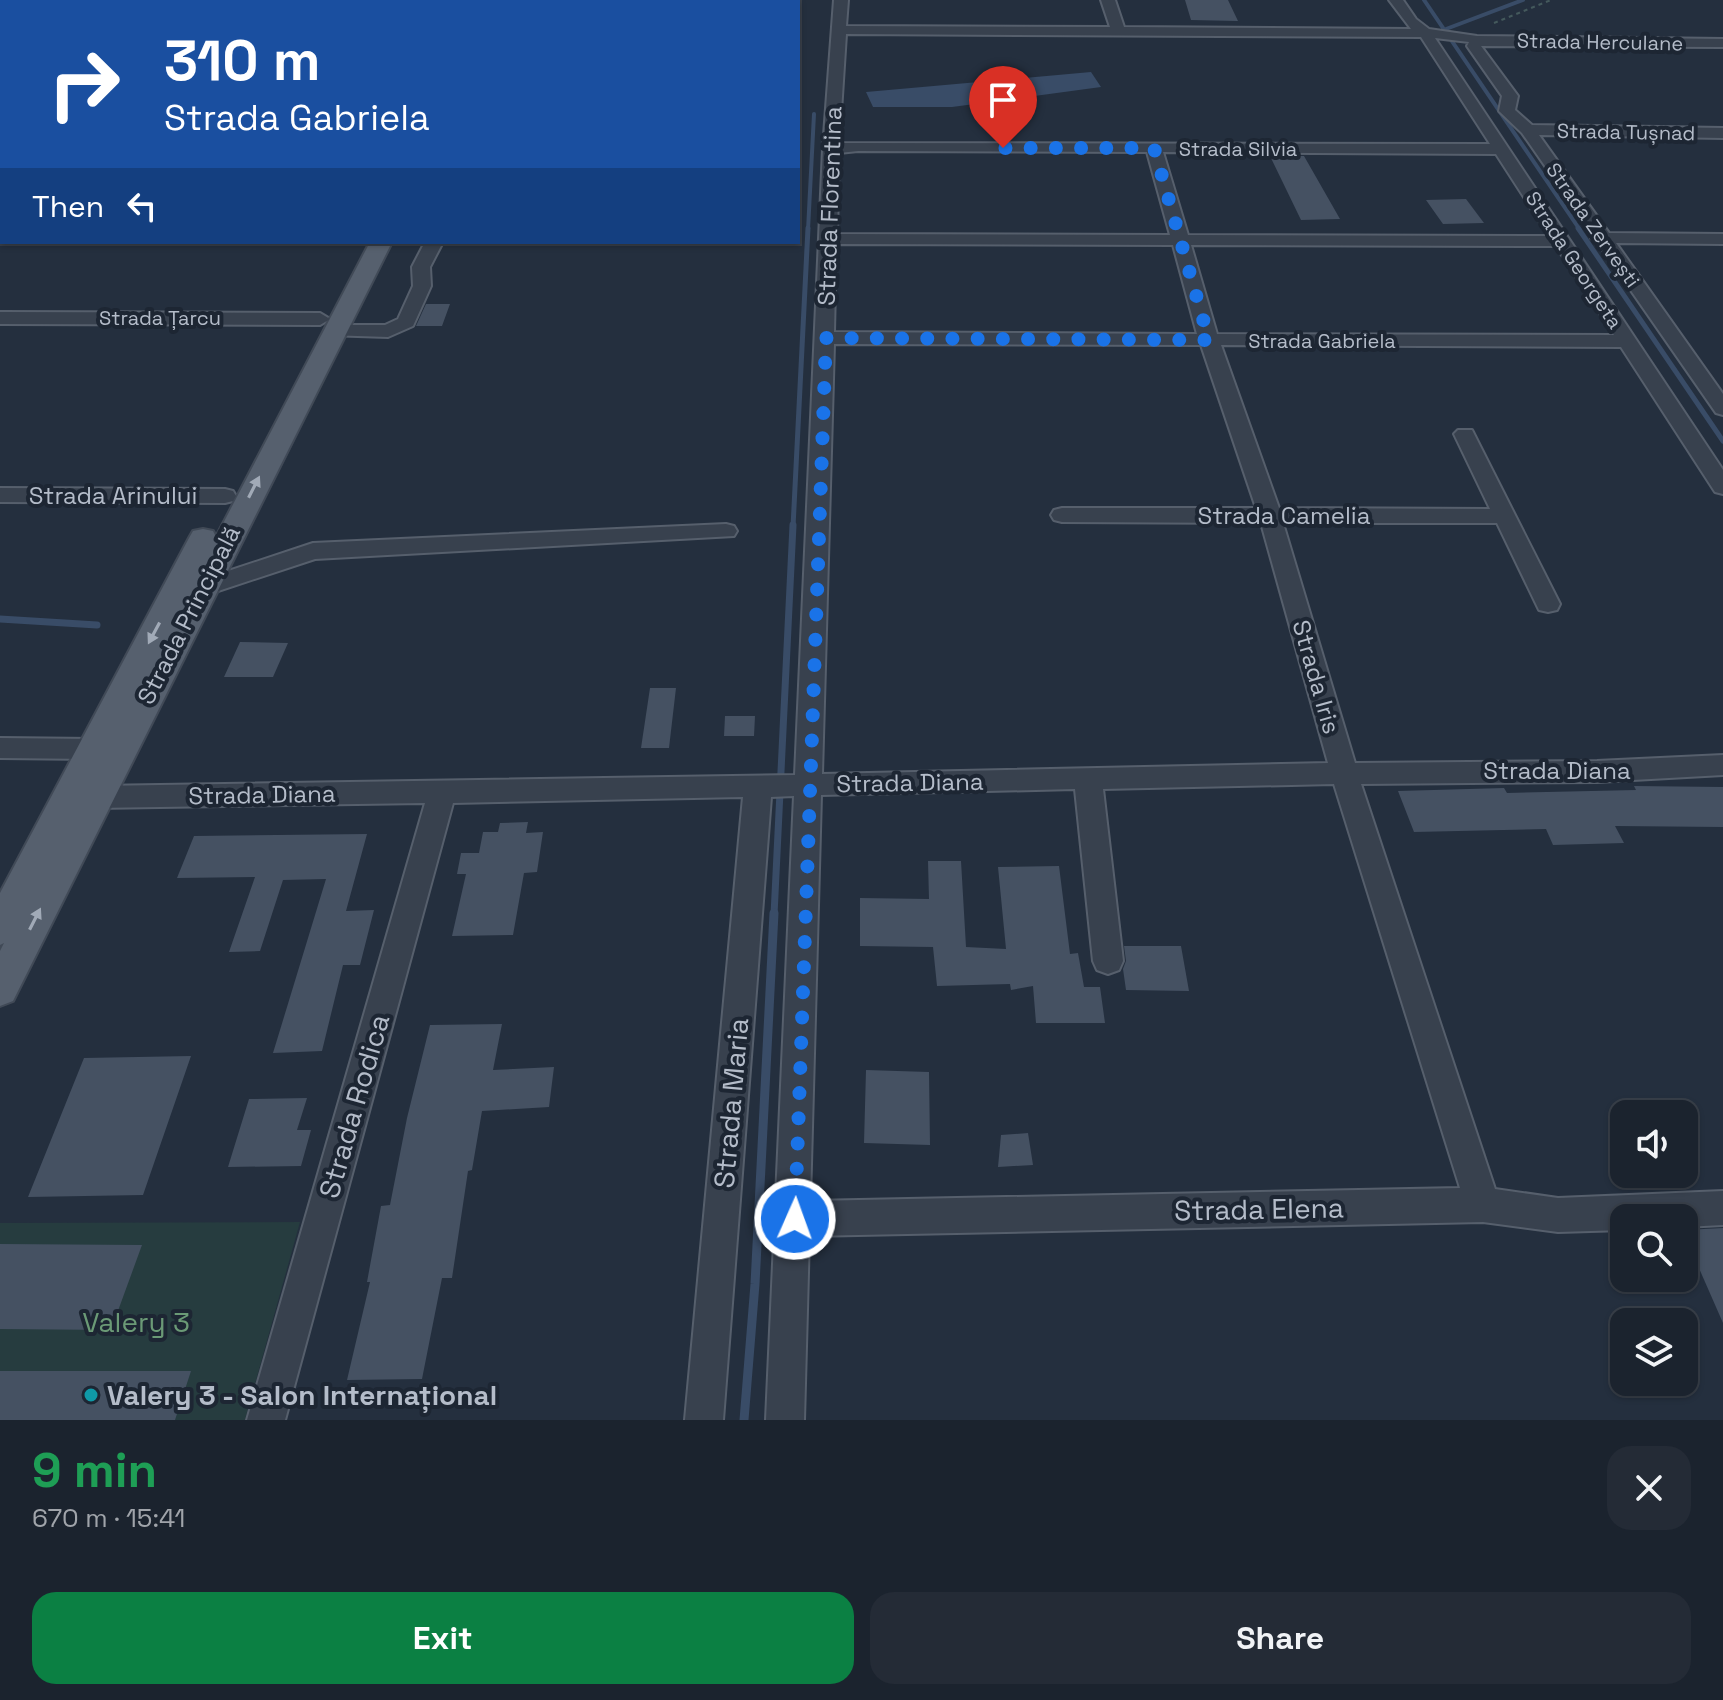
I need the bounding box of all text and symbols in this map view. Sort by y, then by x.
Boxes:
text: 310 m [164,25,321,96]
street label: Strada Herculane [1517,28,1683,56]
icon: right [32,32,136,136]
pin [969,66,1037,148]
icon: arrive [981,78,1025,122]
text: Strada Gabriela [164,95,430,141]
street label: Strada Florentina [811,106,848,306]
street label: Strada Tușnad [1557,118,1695,146]
street label: Strada Silvia [1179,136,1297,162]
street label: Strada Zervești [1540,157,1646,293]
icon: left [120,184,164,228]
street label: Strada Georgeta [1520,186,1628,334]
text: Then [32,187,104,226]
street label: Strada Țarcu [99,305,221,331]
street label: Strada Gabriela [1248,328,1396,354]
one-way arrow [247,476,261,499]
street label: Strada Arinului [29,480,197,511]
street label: Strada Camelia [1198,500,1371,531]
street label: Strada Principală [130,520,247,709]
street label: Strada Iris [1285,616,1347,737]
one-way arrow [147,622,161,644]
street label: Strada Diana [1483,755,1631,786]
street label: Strada Diana [836,766,984,799]
street label: Strada Diana [188,778,336,811]
one-way arrow [28,907,42,930]
street label: Strada Rodica [311,1010,397,1202]
street label: Strada Maria [706,1016,756,1190]
map controls [1610,1100,1698,1396]
button: sound [1610,1100,1698,1188]
position arrow [753,1177,837,1261]
street label: Strada Elena [1174,1190,1344,1228]
button: search [1610,1204,1698,1292]
park label: Valery 3 [82,1304,190,1340]
button: layers [1610,1308,1698,1396]
place label: Valery 3 - Salon Internațional [107,1377,497,1413]
marker: Valery 3 - Salon Internațional [82,1386,100,1404]
text: 9 min [32,1440,157,1501]
button: close [1607,1446,1691,1530]
text: 670 m · 15:41 [32,1501,185,1535]
button: Exit [32,1592,854,1684]
button: Share [870,1592,1691,1684]

